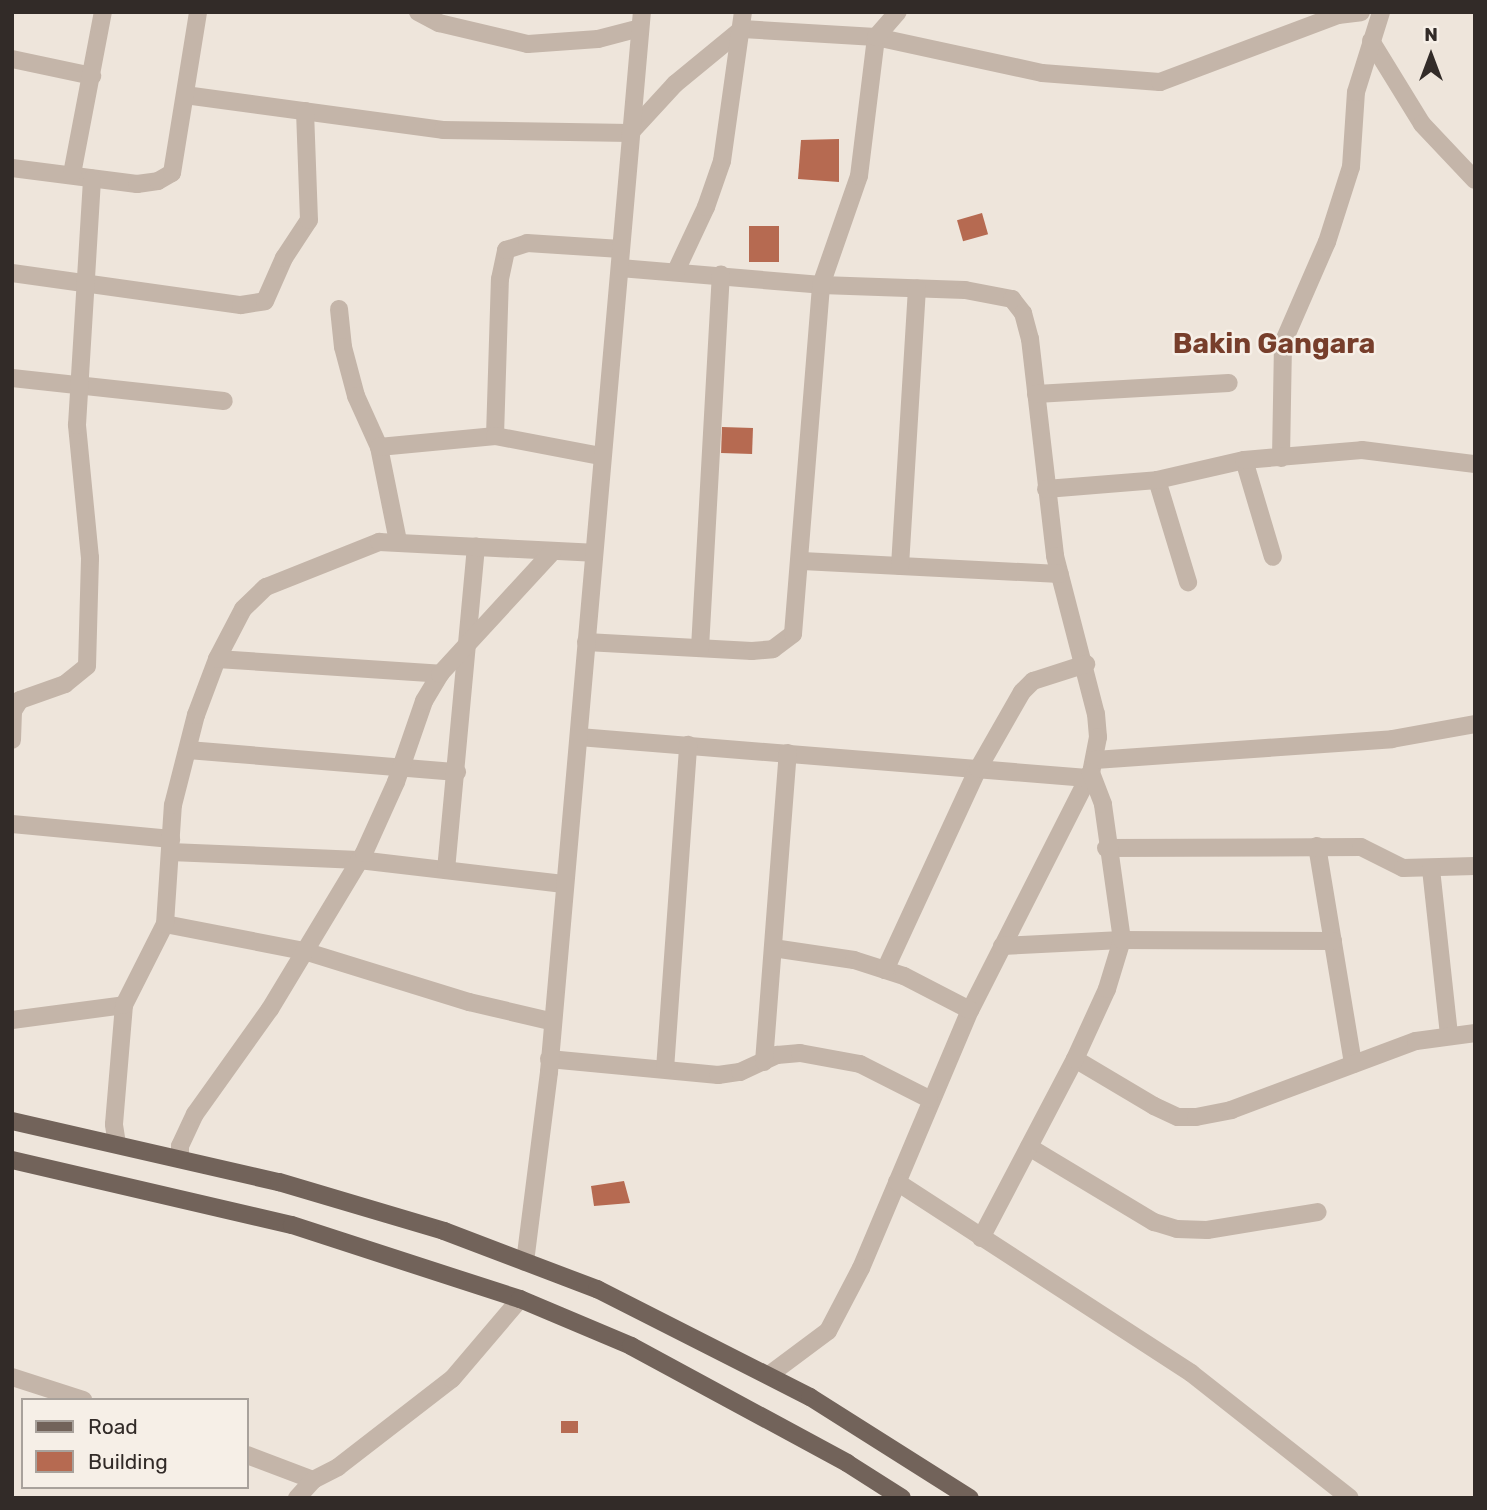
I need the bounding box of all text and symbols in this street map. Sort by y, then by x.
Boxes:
north arrow [1396,21,1466,91]
text: N [1424,23,1438,46]
district label: Bakin Gangara [1173,327,1375,361]
legend [21,1398,248,1489]
text: Road [88,1414,138,1439]
text: Building [88,1449,168,1474]

